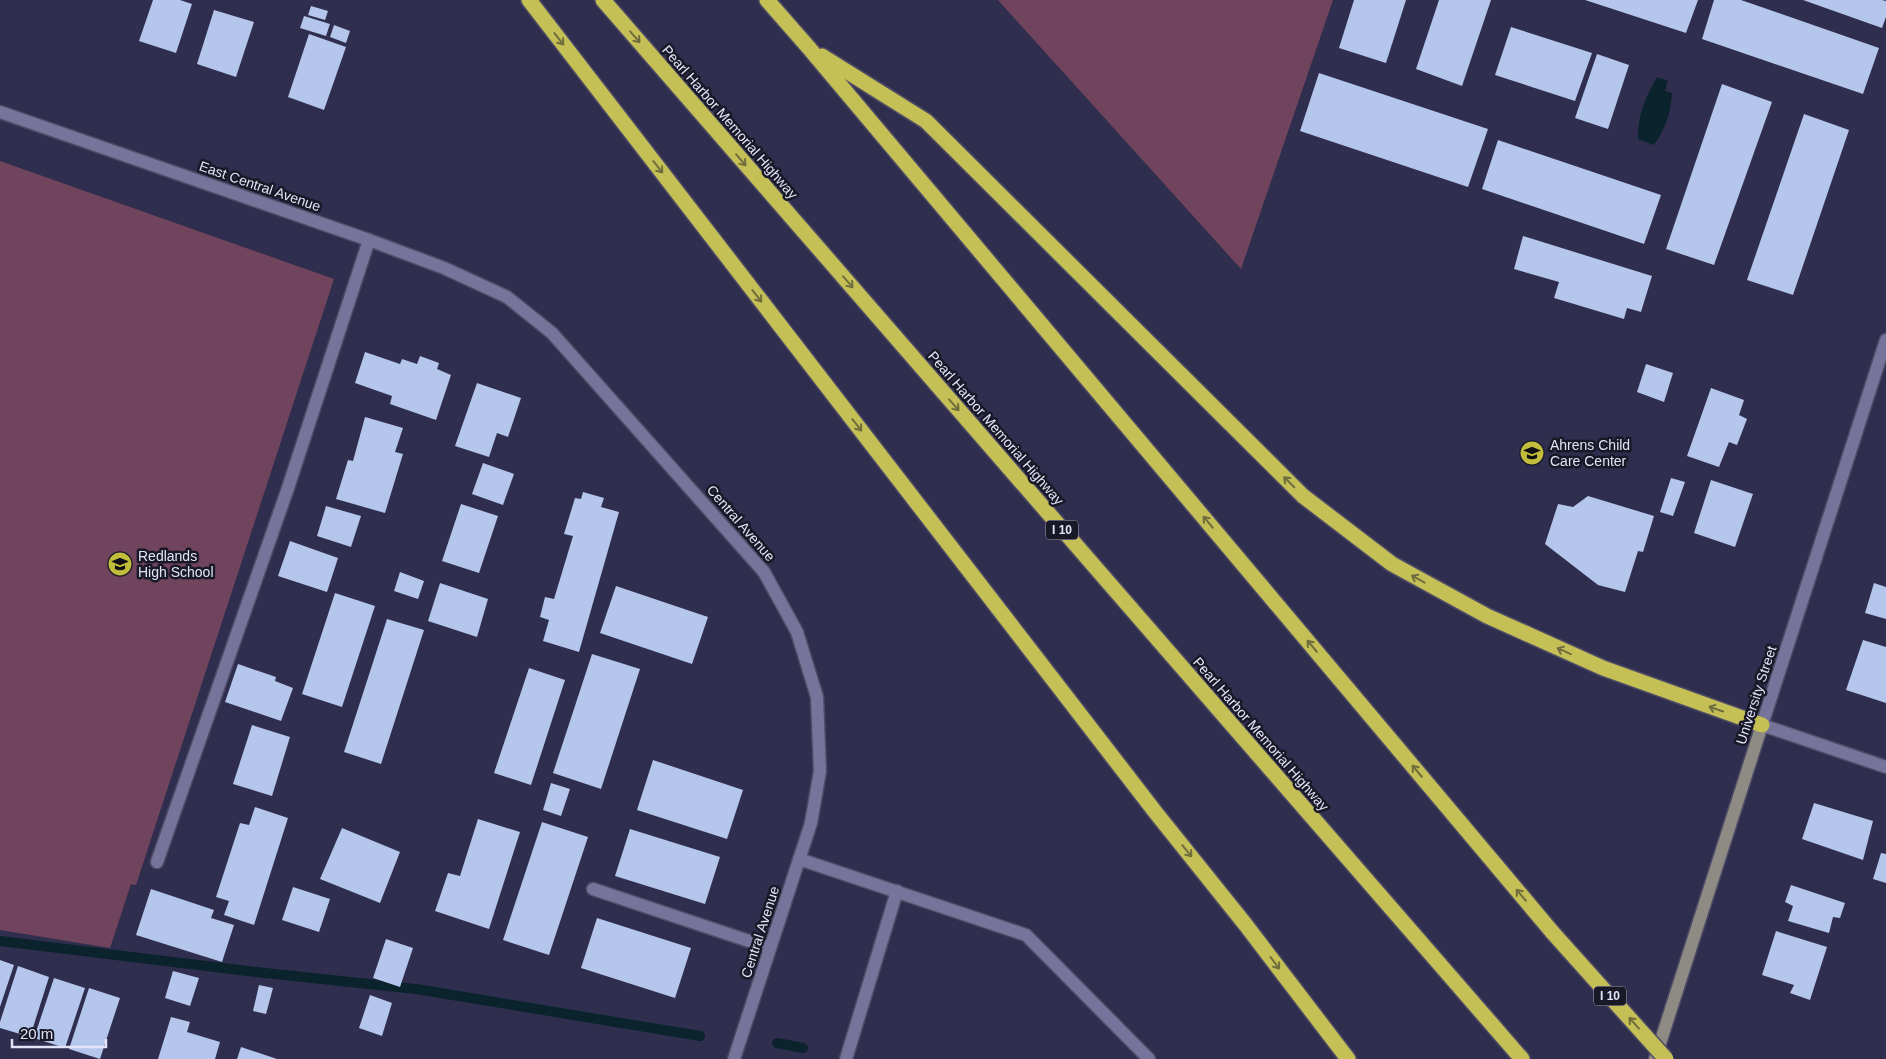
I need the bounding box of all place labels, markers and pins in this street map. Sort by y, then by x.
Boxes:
place label: Ahrens Child Care Center [1550,437,1630,469]
school or university icon: Ahrens Child Care Center [1519,440,1545,466]
place label: Redlands High School [138,548,214,580]
school or university icon: Redlands High School [107,551,133,577]

